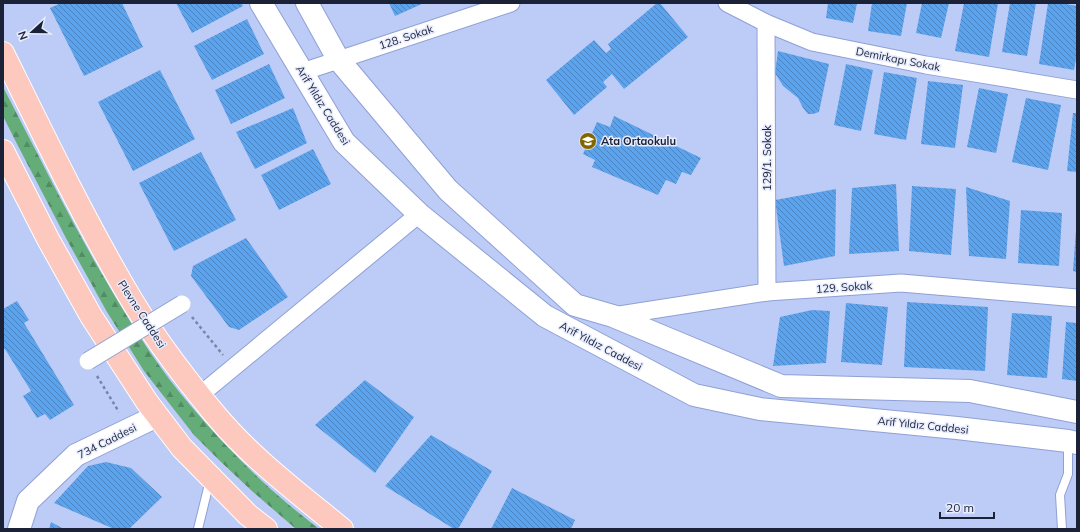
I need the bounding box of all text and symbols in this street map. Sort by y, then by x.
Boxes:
north arrow [12,12,52,52]
street label: 128. Sokak [377,22,435,52]
text: N [15,29,31,42]
street label: Demirkapı Sokak [855,44,942,74]
street label: Arif Yıldız Caddesi [293,63,353,147]
street label: 129/1. Sokak [760,125,774,191]
school or university icon: Ata Ortaokulu [578,131,598,151]
place label: Ata Ortaokulu [601,134,676,148]
street label: Plevne Caddesi [115,277,169,351]
street label: 129. Sokak [815,278,873,296]
street label: Arif Yıldız Caddesi [557,318,645,374]
street label: Arif Yıldız Caddesi [877,413,969,437]
street label: 734 Caddesi [75,420,139,462]
scale bar [940,494,994,520]
text: 20 m [946,500,974,515]

